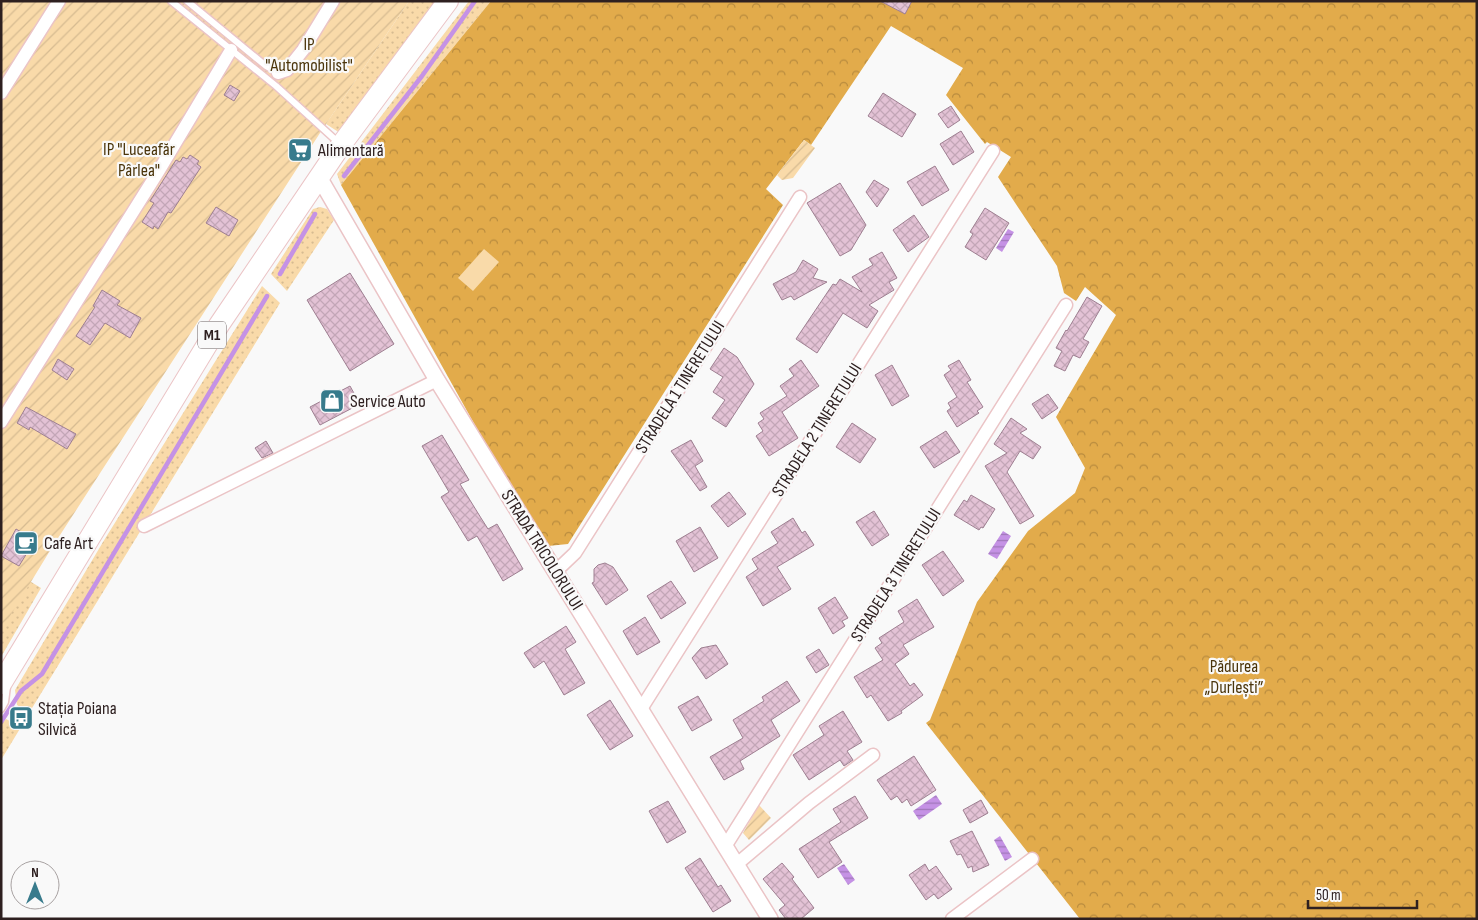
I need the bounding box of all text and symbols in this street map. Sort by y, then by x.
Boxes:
park label: IP "Automobilist" [265,34,353,76]
supermarket icon: Alimentară [287,137,313,163]
park label: IP "Luceafăr Pârlea" [103,139,175,181]
place label: Alimentară [317,140,384,161]
street label: STRADELA 1 TINERETULUI [631,317,729,457]
road number: M1 [198,322,226,348]
street label: STRADELA 2 TINERETULUI [768,359,866,501]
shop icon: Service Auto [319,388,345,414]
place label: Service Auto [350,391,426,412]
street label: STRADA TRICOLORULUI [497,486,587,614]
street label: STRADELA 3 TINERETULUI [846,504,946,646]
cafe icon: Cafe Art [13,530,39,556]
place label: Cafe Art [44,533,94,554]
park label: Pădurea „Durlești” [1204,656,1264,698]
place label: Stația Poiana Silvică [38,698,117,740]
bus stop icon: Stația Poiana Silvică [8,705,34,731]
north arrow [10,860,60,910]
text: N [31,864,39,881]
scale bar [1308,878,1417,910]
text: 50 m [1316,886,1341,905]

